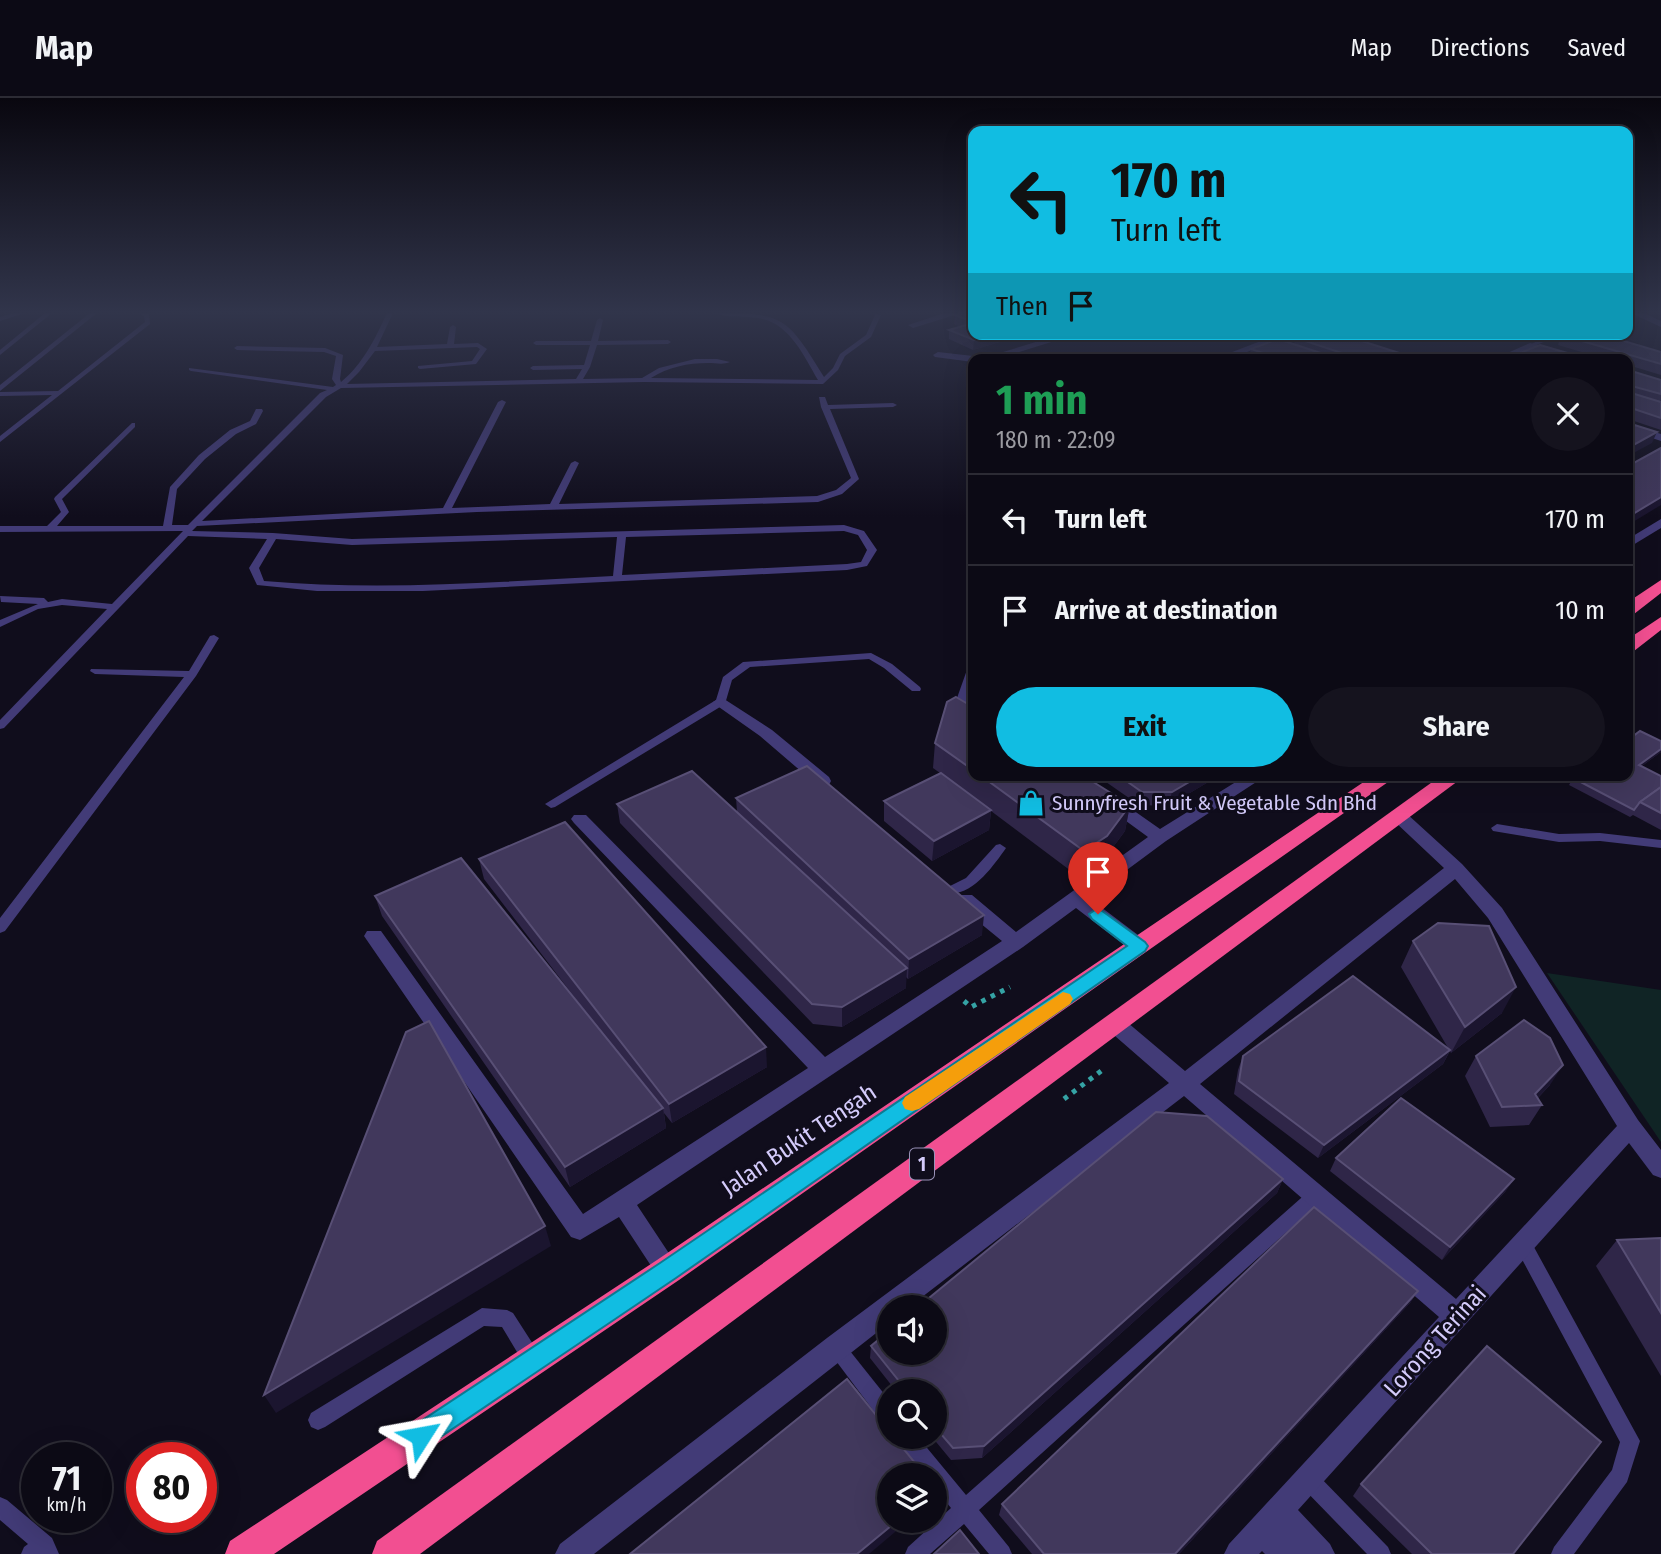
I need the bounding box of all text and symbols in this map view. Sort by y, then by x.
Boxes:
text: Map [35,28,93,68]
text: Map [1351,34,1392,62]
text: Directions [1430,34,1529,62]
text: Saved [1567,34,1626,62]
text: 170 m [1111,151,1227,210]
icon: left [996,154,1087,245]
text: Turn left [1111,211,1221,249]
icon: arrive [1062,287,1100,325]
text: Then [996,291,1048,322]
text: 1 min [996,375,1087,425]
button: close [1531,377,1605,451]
text: 180 m · 22:09 [996,426,1115,454]
icon: left [996,501,1034,539]
text: Turn left [1055,504,1147,535]
text: 170 m [1545,504,1605,535]
icon: arrive [996,592,1034,630]
text: Arrive at destination [1055,595,1278,626]
text: 10 m [1555,595,1605,626]
button: Exit [996,687,1294,767]
button: Share [1308,687,1605,767]
shop icon: Sunnyfresh Fruit & Vegetable Sdn Bhd [1016,788,1046,818]
place label: Sunnyfresh Fruit & Vegetable Sdn Bhd [1052,790,1377,816]
pin [1068,842,1128,914]
icon: arrive [1079,853,1117,891]
street label: Jalan Bukit Tengah [716,1078,882,1202]
road number: 1 [910,1148,934,1180]
street label: Lorong Terinai [1378,1280,1492,1402]
map controls [877,1295,947,1533]
button: sound [877,1295,947,1365]
button: search [877,1379,947,1449]
position arrow [384,1399,458,1473]
speed limit sign: 80 [126,1442,217,1533]
text: 71 [52,1457,81,1499]
button: layers [877,1463,947,1533]
text: km/h [46,1494,87,1516]

